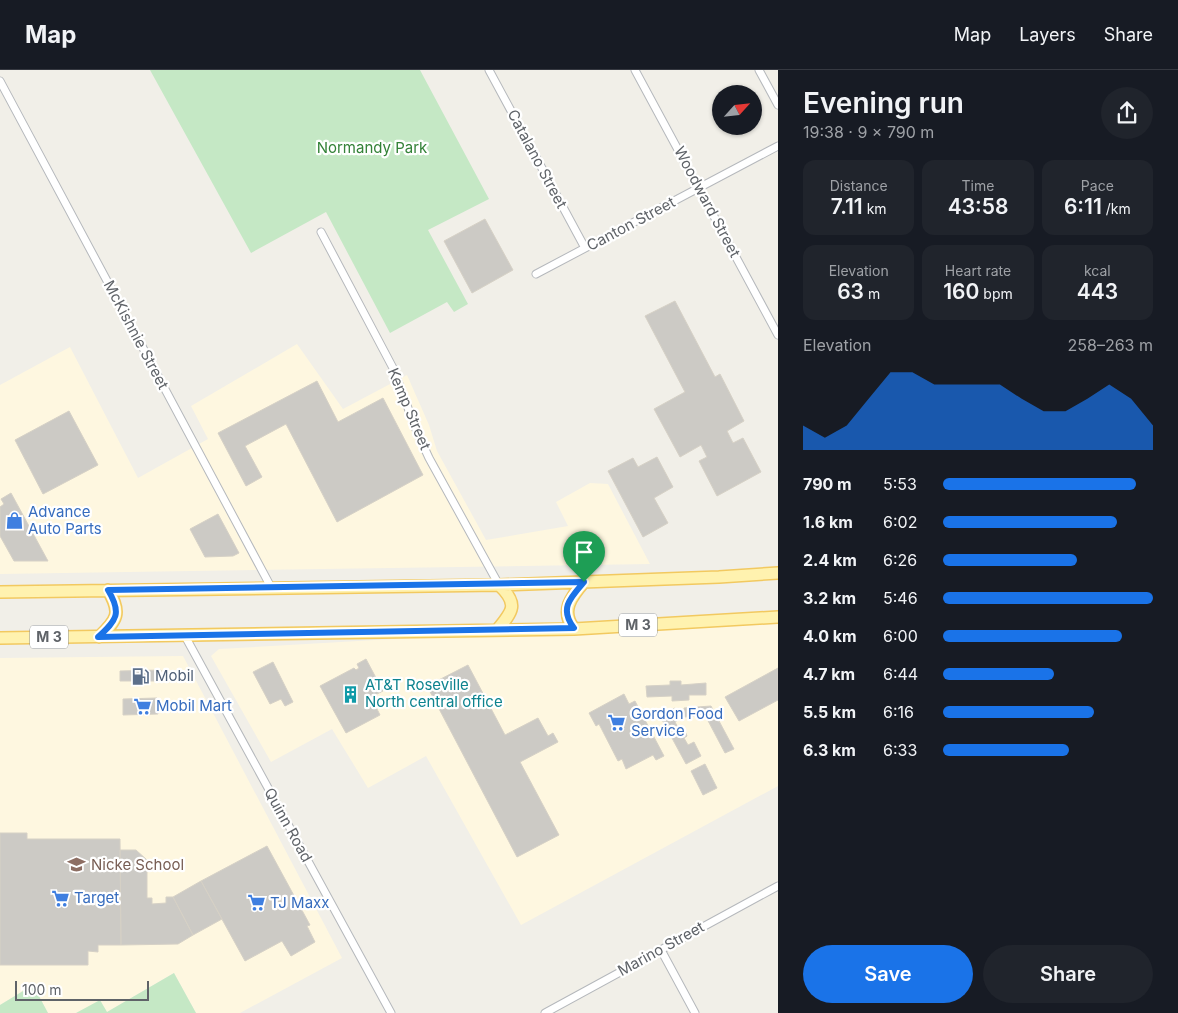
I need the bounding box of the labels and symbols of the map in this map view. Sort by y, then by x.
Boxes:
north arrow [712,85,762,135]
street label: Catalano Street [503,106,572,212]
park label: Normandy Park [317,138,428,157]
street label: Woodward Street [670,143,745,261]
street label: Canton Street [583,192,678,255]
street label: McKishnie Street [100,277,173,393]
street label: Kemp Street [384,365,435,453]
place label: Advance Auto Parts [28,502,102,538]
shop icon: Advance Auto Parts [4,511,24,531]
pin [563,531,605,582]
road number: M 3 [619,614,657,636]
road number: M 3 [30,626,68,648]
fuel station icon: Mobil [131,666,151,686]
place label: Mobil [155,666,194,685]
place label: AT&T Roseville North central office [365,675,503,711]
building icon: AT&T Roseville North central office [341,684,361,704]
supermarket icon: Mobil Mart [132,696,152,716]
place label: Mobil Mart [156,696,232,715]
place label: Gordon Food Service [631,704,723,740]
supermarket icon: Gordon Food Service [607,713,627,733]
street label: Quinn Road [260,784,317,865]
school or university icon: Nicke School [67,855,87,875]
place label: Nicke School [91,855,184,874]
supermarket icon: Target [50,888,70,908]
place label: Target [74,888,119,907]
supermarket icon: TJ Maxx [246,893,266,913]
place label: TJ Maxx [270,893,329,912]
street label: Marino Street [614,917,707,980]
scale bar [15,978,149,1001]

